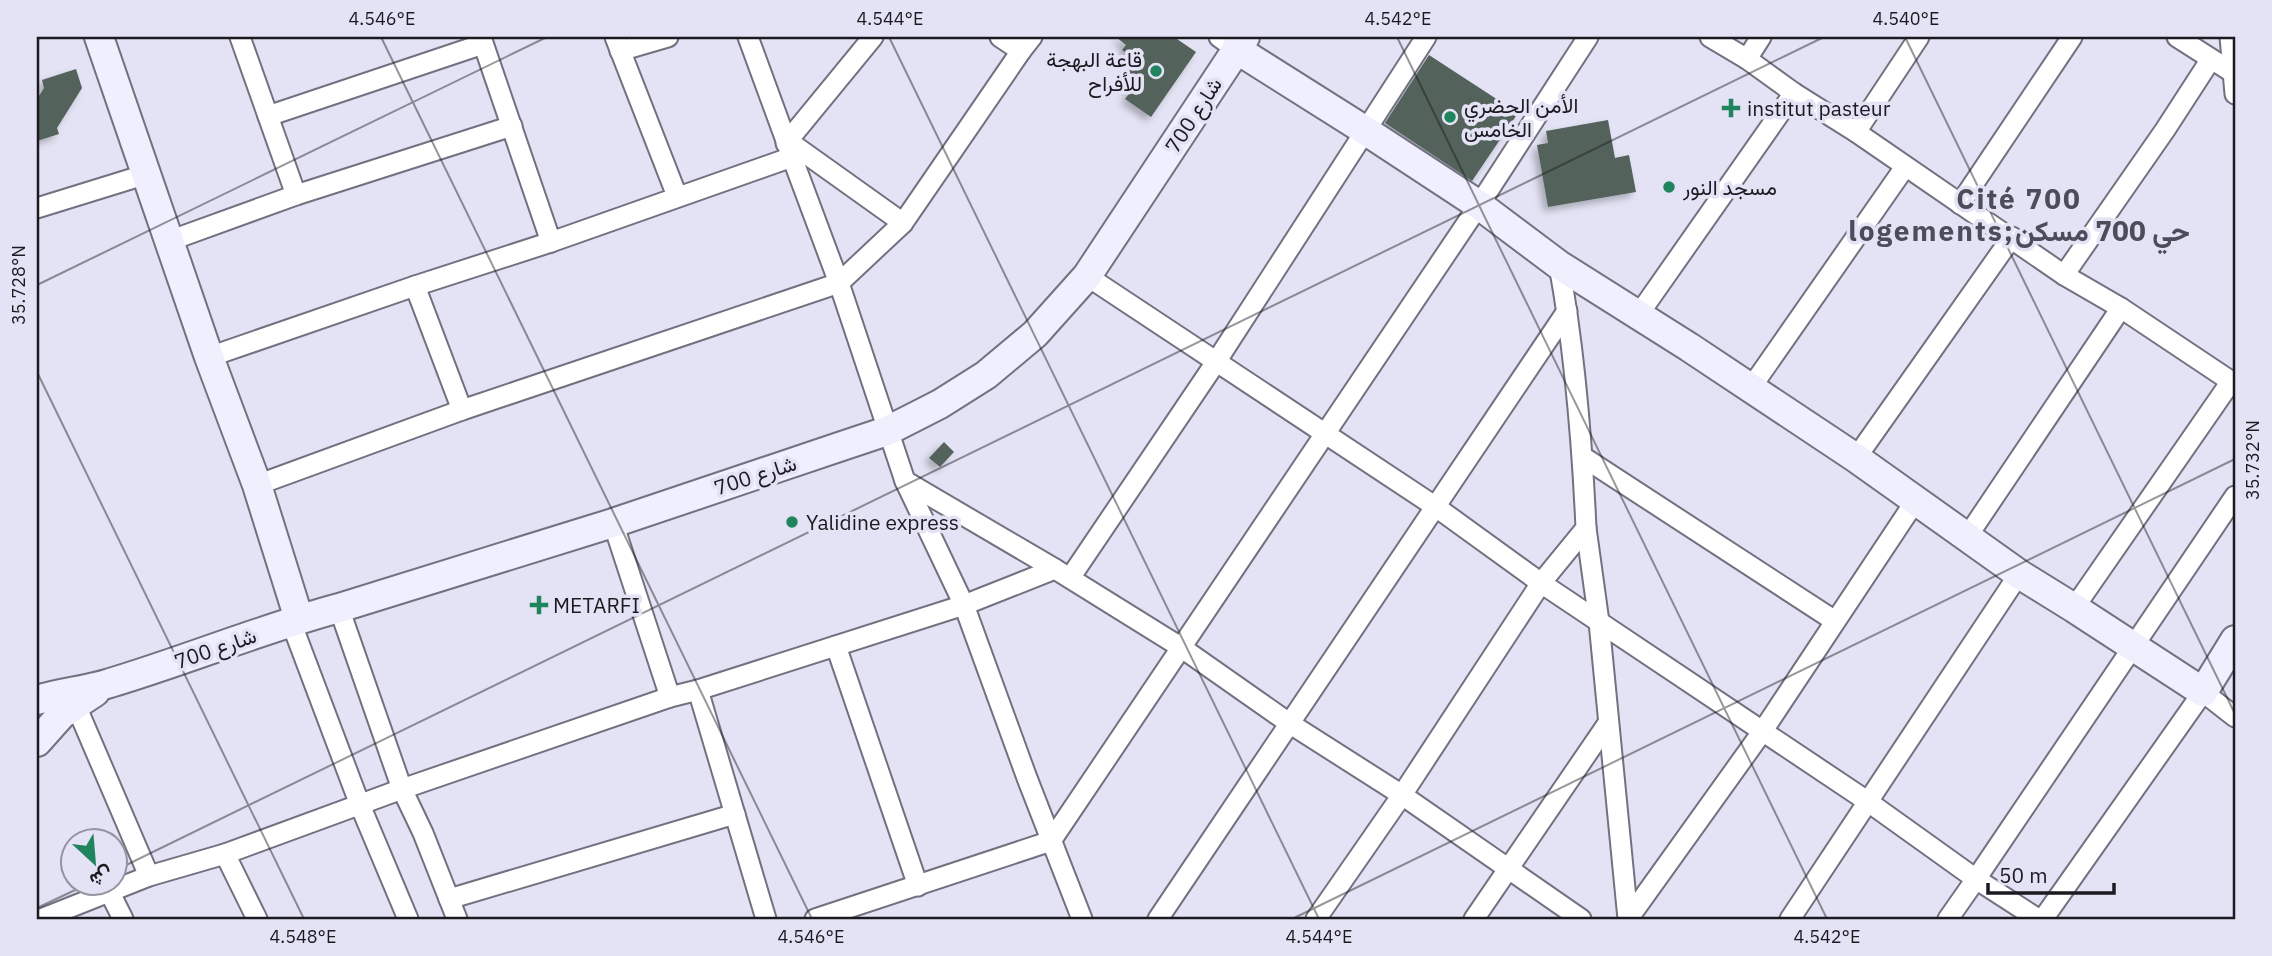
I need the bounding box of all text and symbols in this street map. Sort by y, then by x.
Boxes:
text: 4.546°E [348,7,416,30]
text: 4.544°E [856,7,924,30]
text: 4.542°E [1364,7,1432,30]
text: 4.540°E [1872,7,1940,30]
place label: قاعة البهجة للأفراح [1046,45,1142,98]
marker: قاعة البهجة للأفراح [1148,63,1164,79]
street label: شارع 700 [1158,72,1229,159]
place label: الأمن الحضري الخامس [1464,91,1578,143]
place label: institut pasteur [1747,94,1891,122]
marker: institut pasteur [1721,98,1741,118]
marker: الأمن الحضري الخامس [1442,109,1458,125]
place label: مسجد النور [1682,173,1777,201]
marker: مسجد النور [1661,179,1677,195]
district label: Cité 700 logements;حي 700 مسكن [1848,180,2190,255]
text: 35.728°N [7,245,30,325]
text: 35.732°N [2241,420,2264,500]
street label: شارع 700 [710,449,800,502]
place label: Yalidine express [806,508,959,536]
marker: Yalidine express [784,514,800,530]
place label: METARFI [553,591,640,619]
marker: METARFI [531,597,547,613]
street label: شارع 700 [170,621,260,676]
north arrow [60,827,130,897]
scale bar [1988,851,2114,895]
text: ش [86,861,117,893]
text: 50 m [1999,861,2048,889]
text: 4.548°E [269,925,337,948]
text: 4.546°E [777,925,845,948]
text: 4.544°E [1285,925,1353,948]
text: 4.542°E [1793,925,1861,948]

